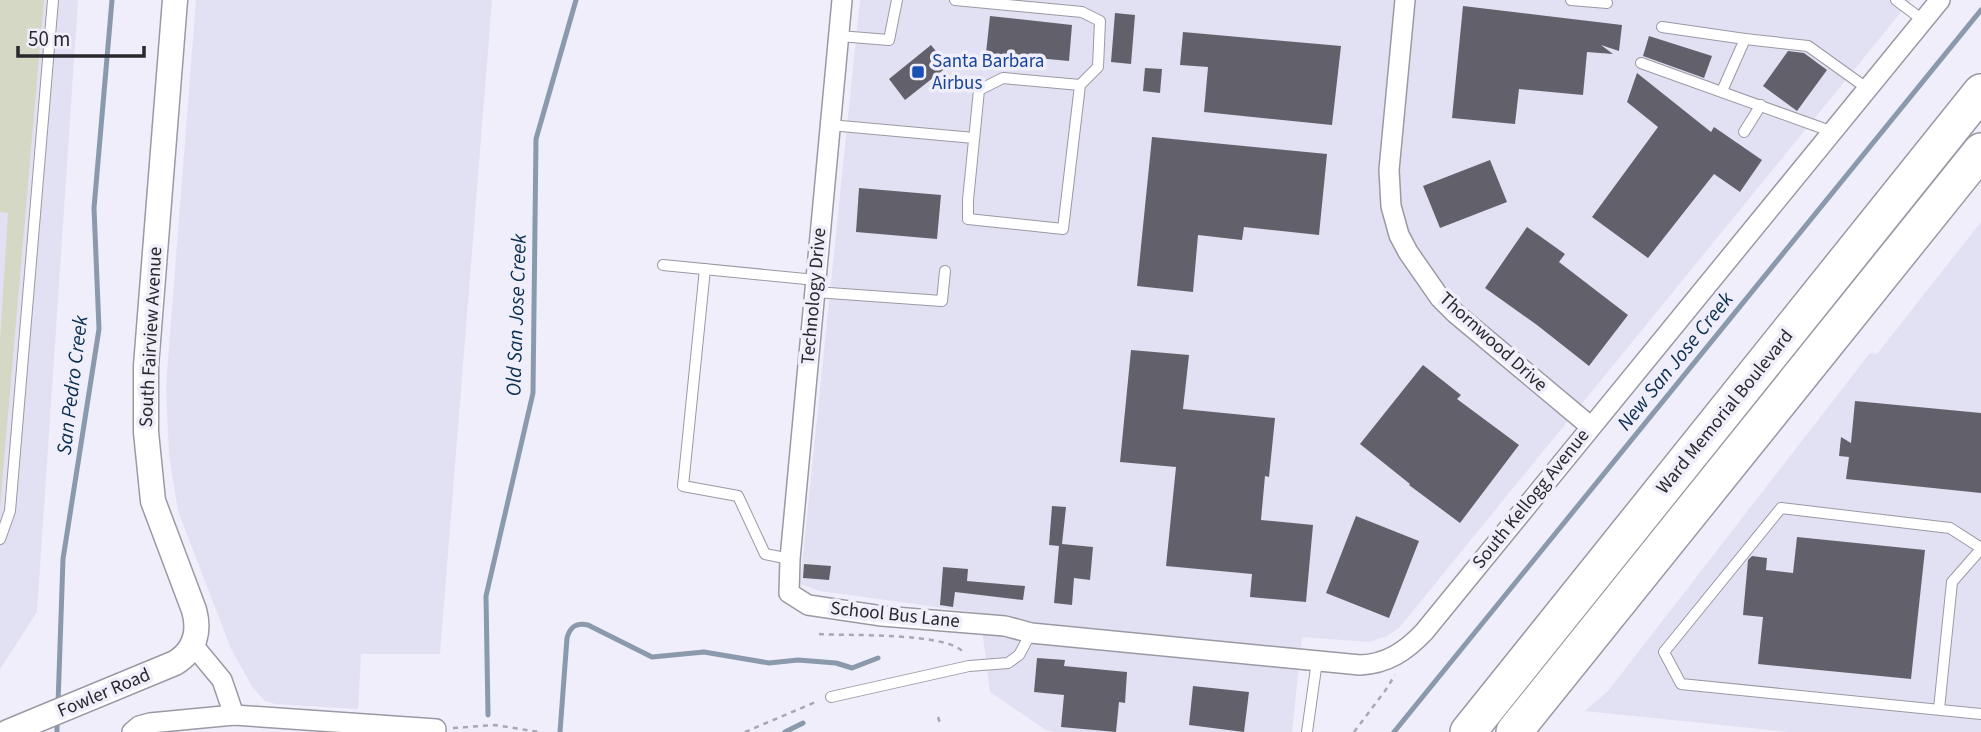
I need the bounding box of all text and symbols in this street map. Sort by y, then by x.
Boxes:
scale bar [18,14,144,58]
text: 50 m [28,24,70,54]
place label: Santa Barbara Airbus [932,48,1044,97]
marker: Santa Barbara Airbus [910,64,926,80]
street label: Technology Drive [795,227,833,365]
water label: Old San Jose Creek [498,232,534,397]
street label: South Fairview Avenue [133,246,169,428]
water label: New San Jose Creek [1610,284,1741,437]
street label: Thornwood Drive [1433,286,1553,398]
water label: San Pedro Creek [49,313,96,456]
street label: Ward Memorial Boulevard [1650,324,1800,500]
street label: South Kellogg Avenue [1466,423,1596,575]
street label: School Bus Lane [829,595,961,635]
street label: Fowler Road [53,661,155,725]

